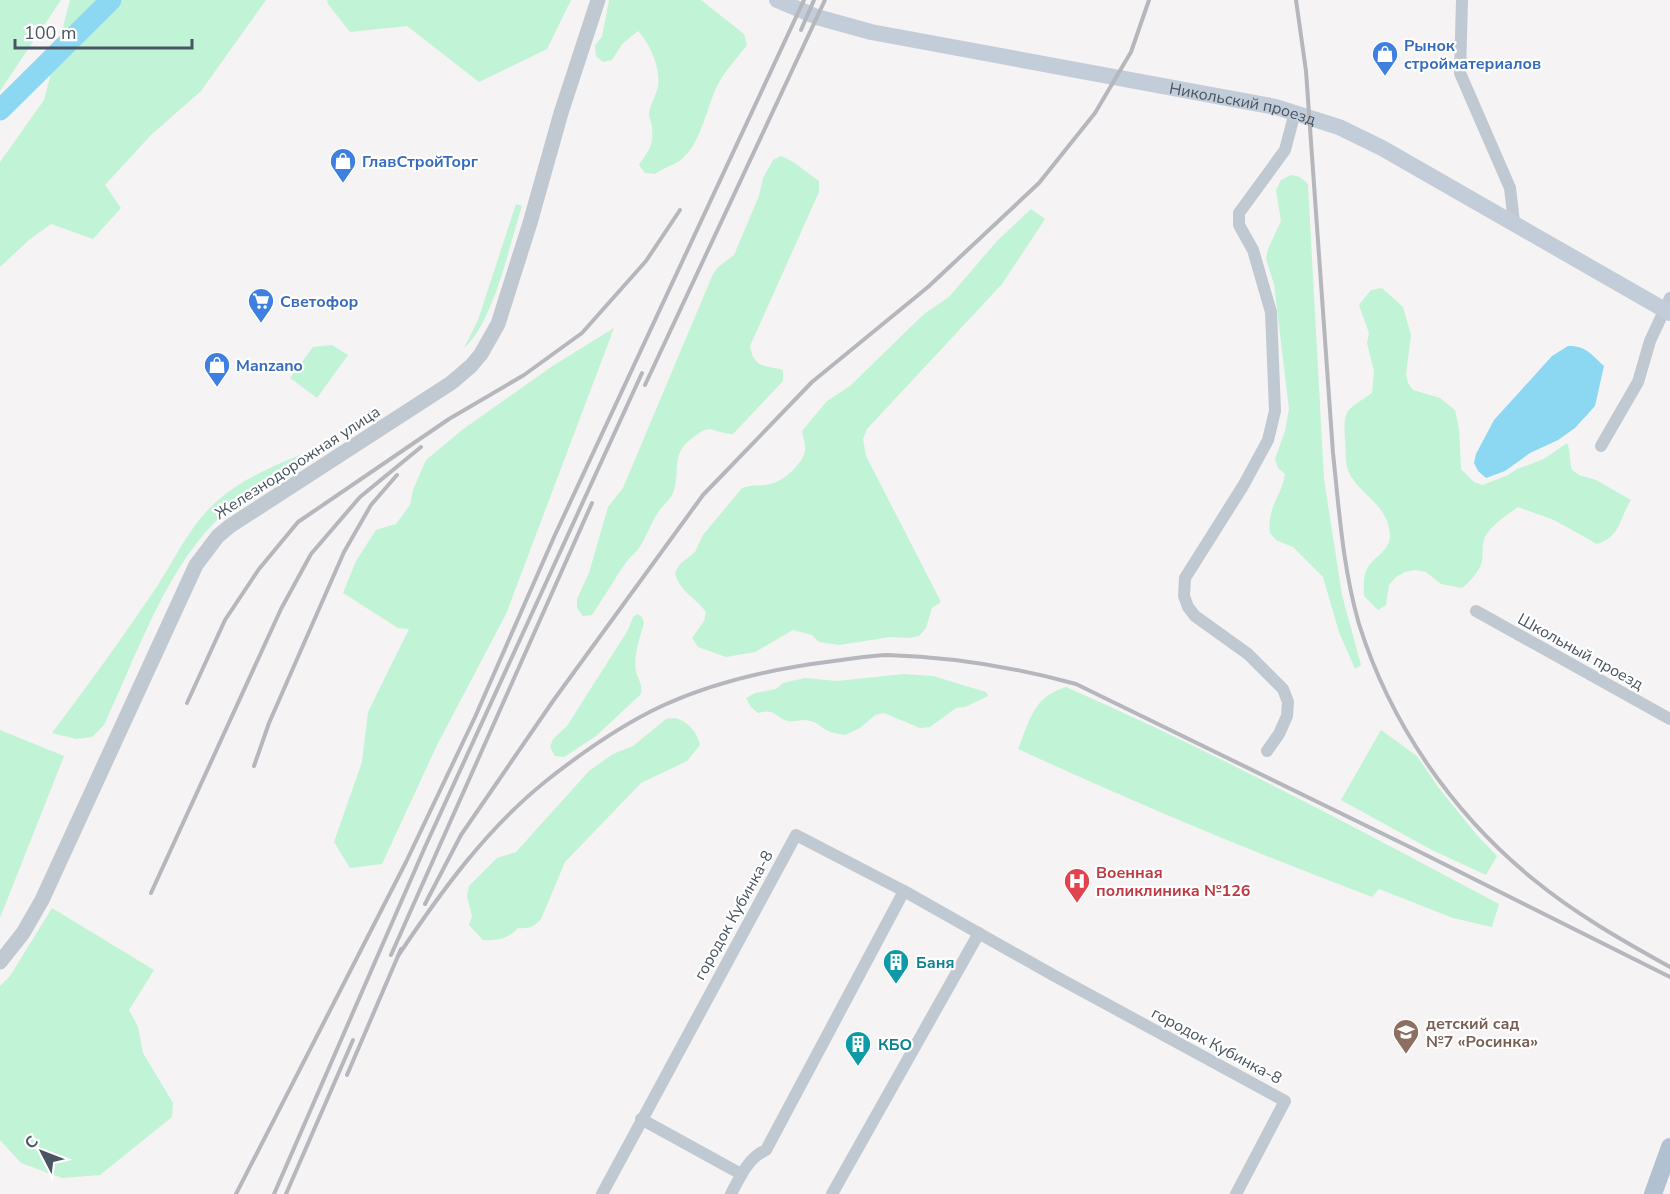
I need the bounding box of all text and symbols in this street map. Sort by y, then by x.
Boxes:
scale bar [15,12,192,50]
text: 100 m [24,21,76,45]
place label: Рынок стройматериалов [1404,35,1541,75]
shop icon: Рынок стройматериалов [1370,39,1400,77]
street label: Никольский проезд [1167,77,1319,131]
shop icon: ГлавСтройТорг [328,146,358,184]
place label: ГлавСтройТорг [362,151,479,173]
supermarket icon: Светофор [246,286,276,324]
place label: Светофор [280,291,359,313]
shop icon: Manzano [202,350,232,388]
place label: Manzano [236,355,303,377]
street label: Железнодорожная улица [210,401,385,525]
street label: Школьный проезд [1514,608,1648,696]
street label: городок Кубинка-8 [689,847,779,984]
place label: Военная поликлиника №126 [1096,862,1250,902]
hospital icon: Военная поликлиника №126 [1062,866,1092,904]
building icon: Баня [881,947,911,985]
place label: Баня [916,952,954,974]
street label: городок Кубинка-8 [1147,1002,1286,1090]
place label: детский сад №7 «Росинка» [1426,1013,1538,1053]
school or university icon: детский сад №7 «Росинка» [1391,1017,1421,1055]
building icon: КБО [843,1029,873,1067]
place label: КБО [878,1034,912,1056]
north arrow [12,1122,72,1182]
text: С [20,1131,43,1154]

